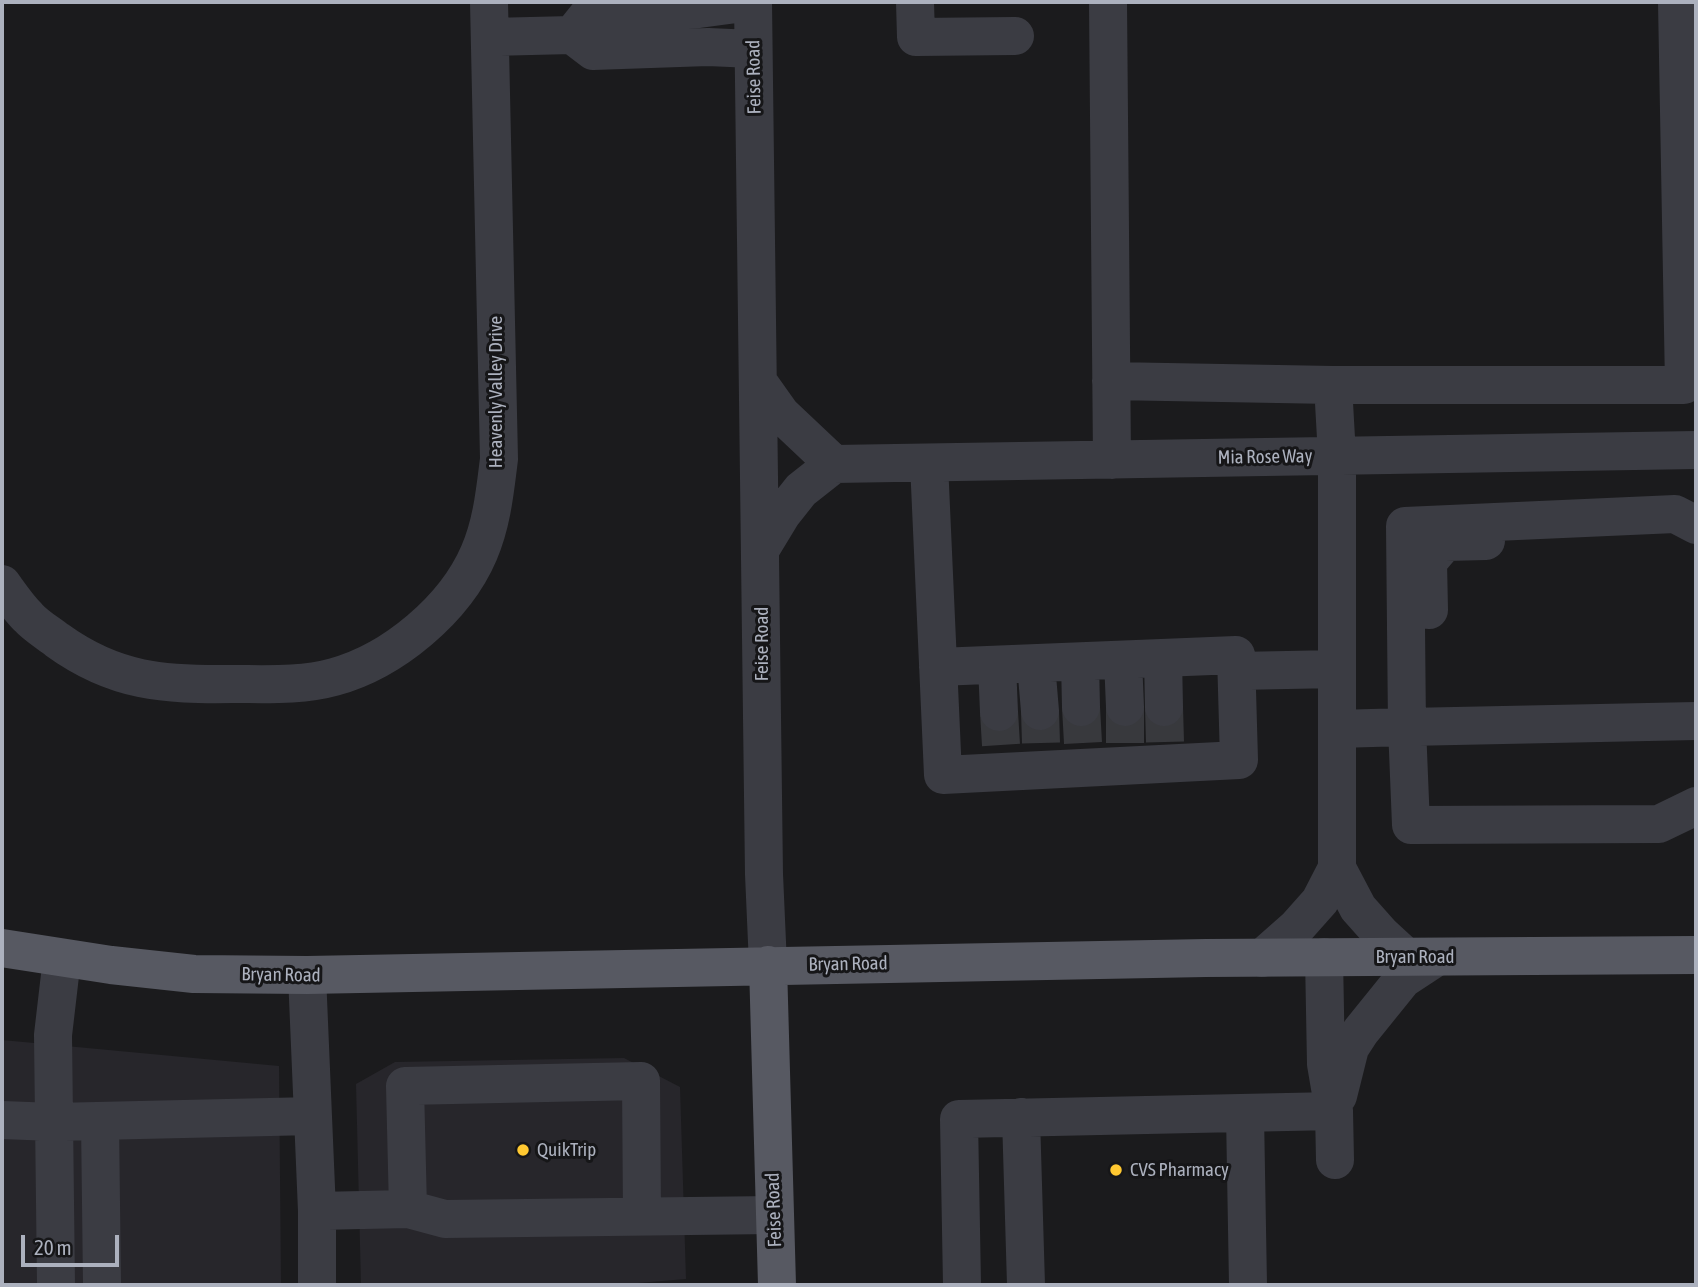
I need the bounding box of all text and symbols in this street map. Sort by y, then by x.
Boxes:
street label: Feise Road [742,40,766,114]
street label: Heavenly Valley Drive [485,316,507,468]
street label: Mia Rose Way [1217,445,1313,469]
street label: Feise Road [751,607,773,681]
street label: Bryan Road [1375,946,1455,968]
street label: Bryan Road [808,952,888,976]
street label: Bryan Road [241,963,321,987]
place label: QuikTrip [537,1139,596,1161]
marker: QuikTrip [515,1142,531,1158]
place label: CVS Pharmacy [1130,1159,1229,1181]
marker: CVS Pharmacy [1108,1162,1124,1178]
street label: Feise Road [761,1172,787,1248]
scale bar [24,1220,122,1264]
text: 20 m [34,1235,72,1259]

